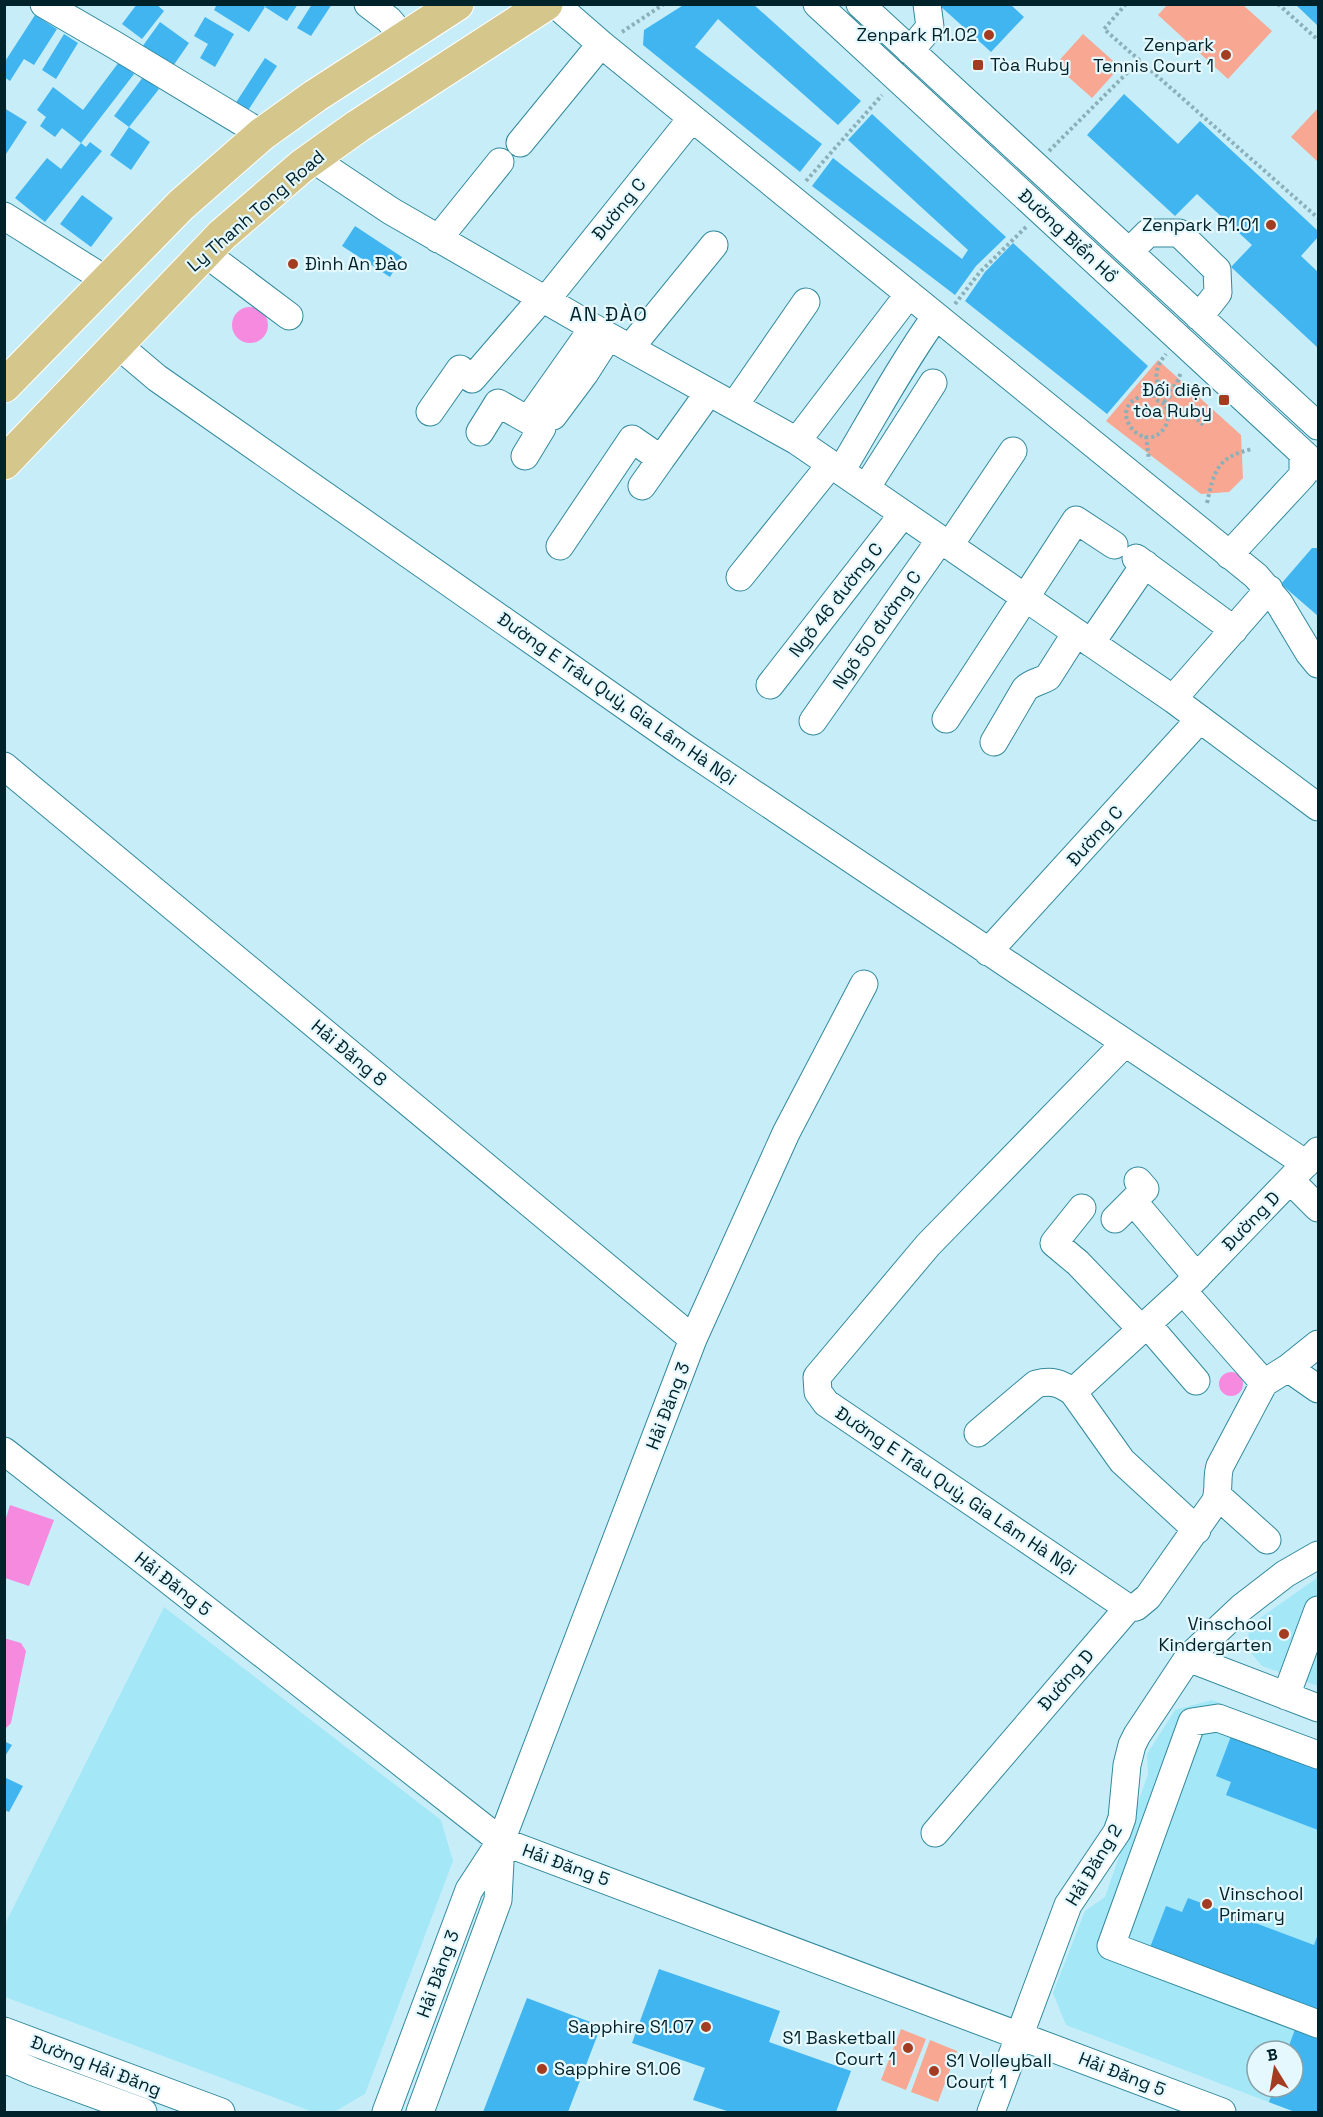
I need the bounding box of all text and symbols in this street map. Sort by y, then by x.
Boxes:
place label: Zenpark R1.02 [857,23,977,46]
marker: Zenpark R1.02 [982,28,996,42]
place label: Zenpark Tennis Court 1 [1093,33,1214,77]
marker: Zenpark Tennis Court 1 [1219,48,1233,62]
place label: Tòa Ruby [990,53,1070,76]
marker: Tòa Ruby [971,58,985,72]
street label: Ly Thanh Tong Road [182,145,329,277]
street label: Đường C [587,173,651,244]
street label: Đường Biển Hồ [1014,184,1123,288]
place label: Zenpark R1.01 [1142,213,1259,236]
marker: Zenpark R1.01 [1264,218,1278,232]
place label: Đình An Đào [305,252,408,275]
marker: Đình An Đào [286,257,300,271]
district label: AN ĐÀO [570,301,648,327]
place label: Đối diện tòa Ruby [1133,378,1212,422]
marker: Đối diện tòa Ruby [1217,393,1231,407]
street label: Ngõ 46 đường C [784,538,888,662]
street label: Ngõ 50 đường C [827,566,926,693]
street label: Đường E Trâu Quỳ, Gia Lâm Hà Nội [493,607,741,790]
street label: Đường C [1061,801,1128,871]
street label: Hải Đăng 8 [307,1014,392,1091]
street label: Đường D [1217,1186,1285,1255]
street label: Hải Đăng 3 [640,1359,695,1453]
street label: Đường E Trâu Quỳ, Gia Lâm Hà Nội [831,1401,1081,1580]
street label: Hải Đăng 5 [130,1546,216,1621]
place label: Vinschool Kindergarten [1159,1612,1272,1656]
marker: Vinschool Kindergarten [1277,1627,1291,1641]
street label: Đường D [1033,1644,1099,1715]
street label: Hải Đăng 2 [1060,1820,1127,1910]
street label: Hải Đăng 5 [519,1838,613,1891]
place label: Vinschool Primary [1219,1882,1304,1926]
marker: Vinschool Primary [1200,1897,1214,1911]
street label: Hải Đăng 3 [411,1927,464,2021]
place label: Sapphire S1.07 [568,2015,694,2038]
marker: Sapphire S1.07 [699,2020,713,2034]
place label: S1 Basketball Court 1 [783,2026,896,2070]
street label: Đường Hải Đăng [28,2030,165,2101]
north arrow [1245,2039,1305,2099]
marker: S1 Basketball Court 1 [901,2041,915,2055]
text: B [1265,2043,1279,2066]
street label: Hải Đăng 5 [1075,2046,1169,2101]
place label: S1 Volleyball Court 1 [946,2049,1052,2093]
place label: Sapphire S1.06 [554,2057,681,2080]
marker: Sapphire S1.06 [535,2062,549,2076]
marker: S1 Volleyball Court 1 [927,2064,941,2078]

